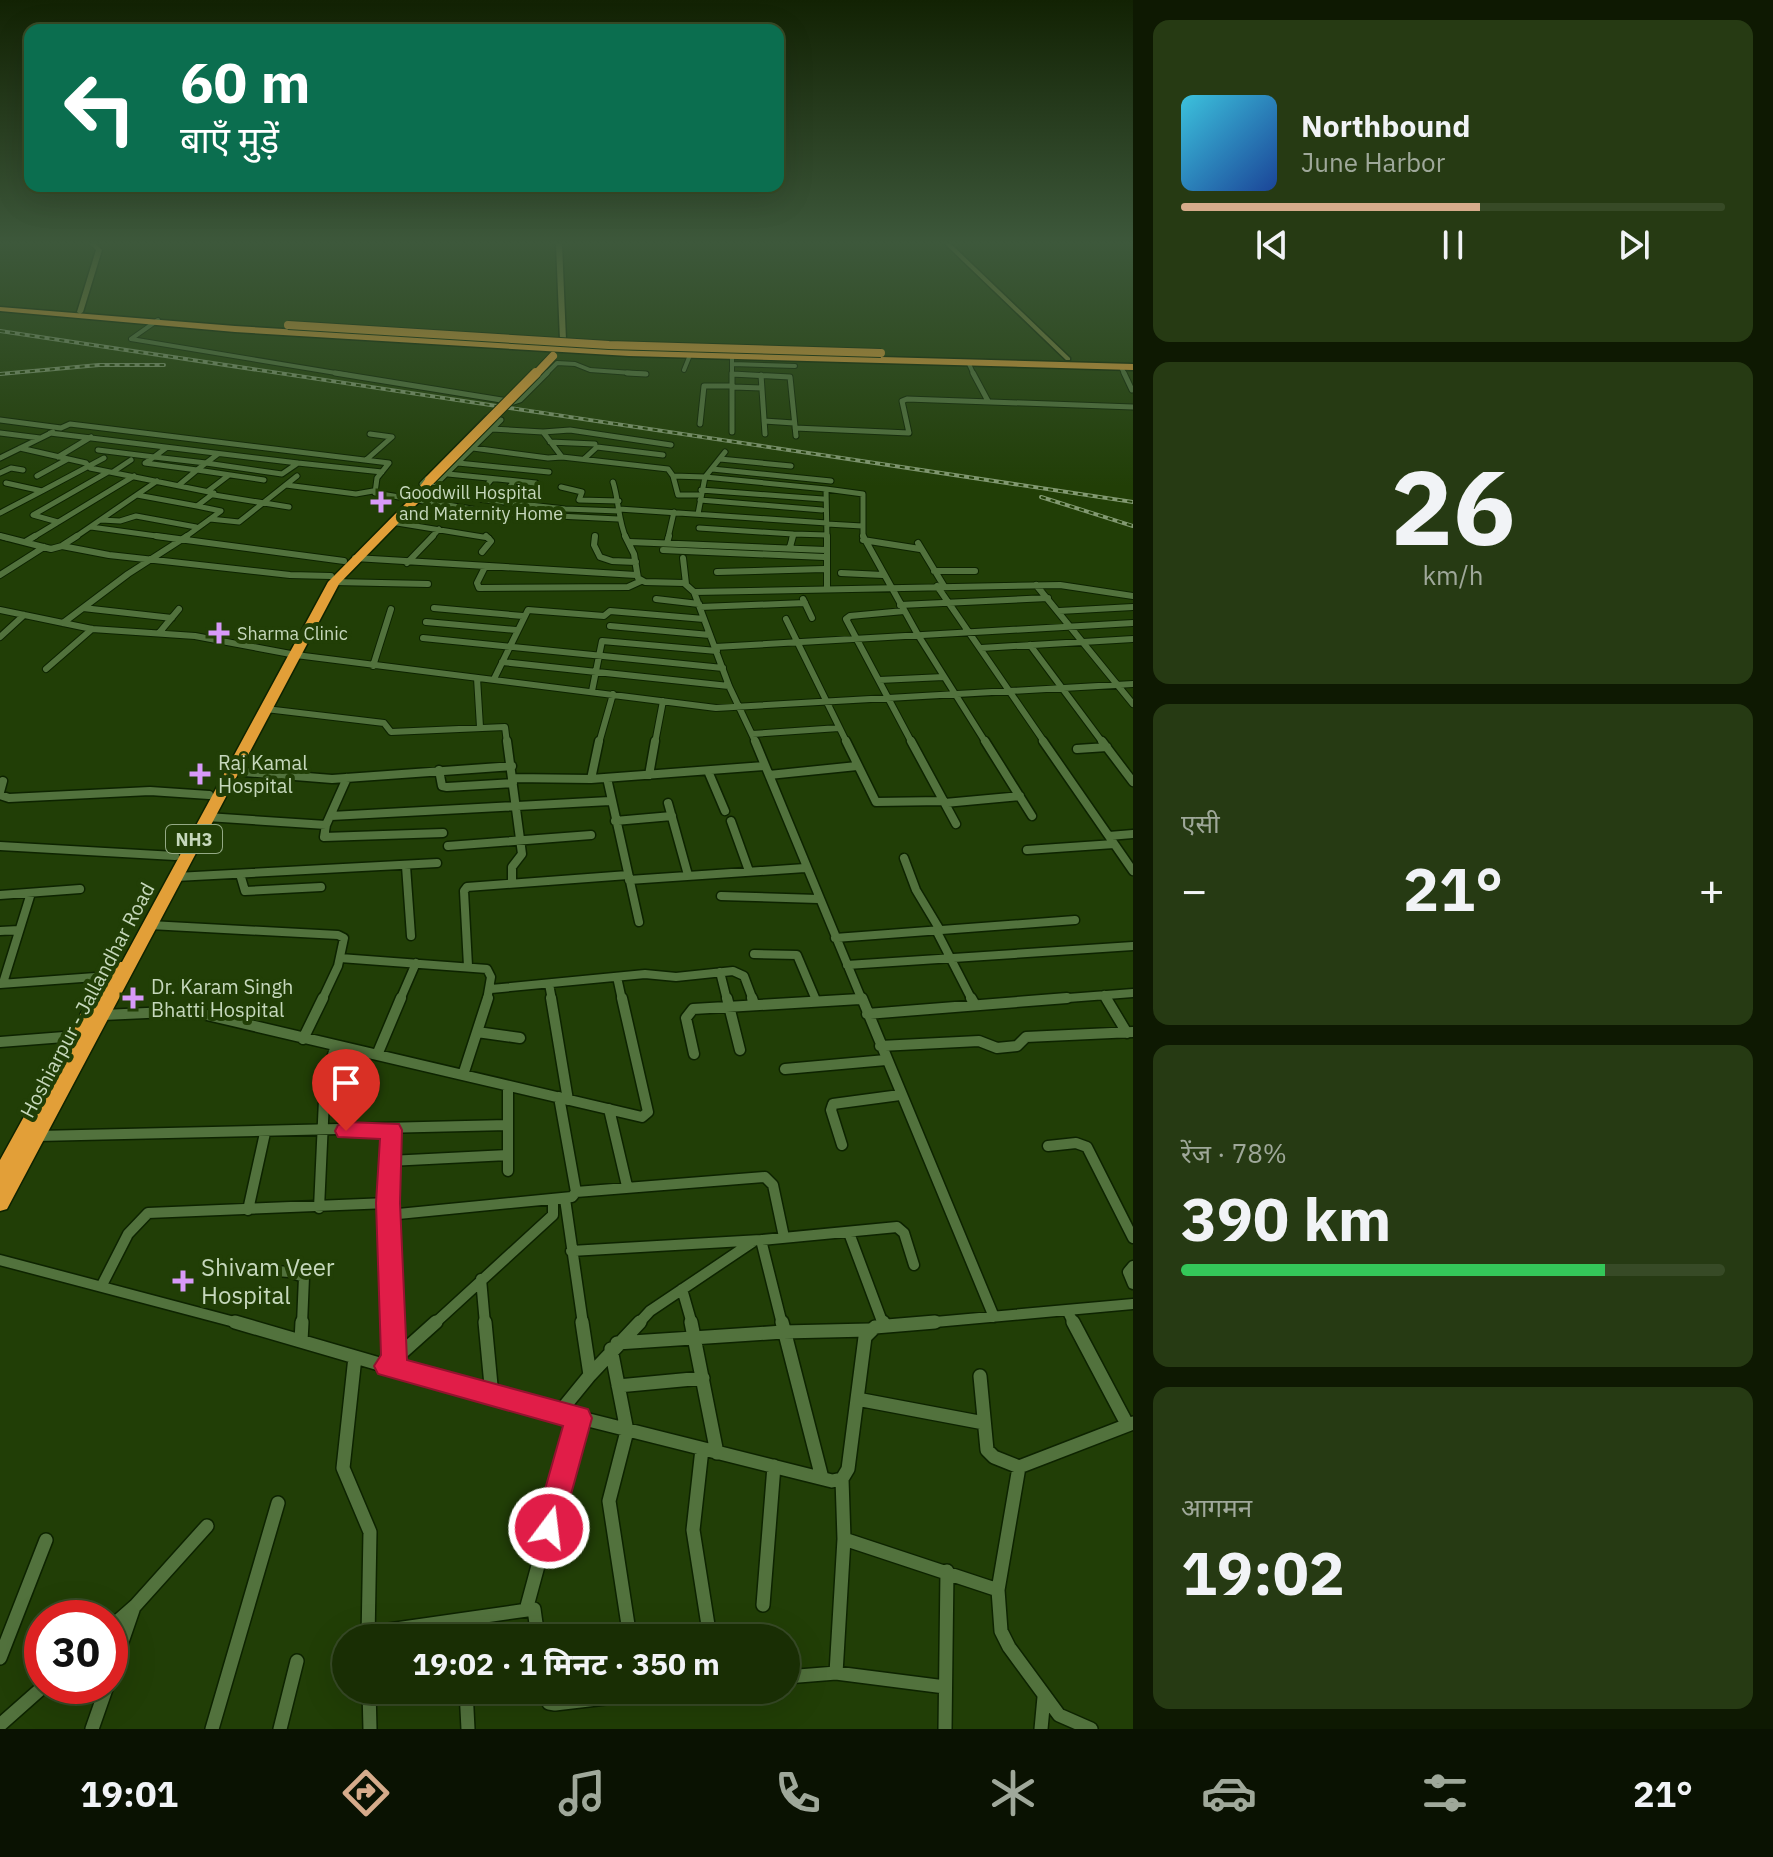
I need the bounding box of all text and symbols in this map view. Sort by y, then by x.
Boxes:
text: 60 m [180,46,310,118]
icon: left [48,56,152,160]
text: Northbound [1301,106,1470,145]
text: बाएँ मुड़ें [180,116,279,163]
text: June Harbor [1301,145,1445,179]
icon: previous [1250,223,1294,267]
icon: pause [1431,223,1475,267]
icon: next [1612,223,1656,267]
text: 26 [1391,438,1515,574]
place label: Goodwill Hospital and Maternity Home [399,481,563,525]
marker: Goodwill Hospital and Maternity Home [370,491,392,513]
text: km/h [1422,558,1484,592]
marker: Sharma Clinic [208,622,230,644]
place label: Sharma Clinic [237,622,348,645]
place label: Raj Kamal Hospital [218,749,308,799]
marker: Raj Kamal Hospital [189,763,211,785]
text: एसी [1181,806,1220,840]
road number: NH3 [166,825,222,853]
text: 21° [1403,849,1503,928]
text: − [1181,861,1207,918]
text: + [1699,861,1725,918]
street label: Hoshiarpur - Jallandhar Road [13,878,161,1122]
place label: Dr. Karam Singh Bhatti Hospital [151,973,293,1023]
marker: Dr. Karam Singh Bhatti Hospital [122,987,144,1009]
pin [312,1049,380,1131]
icon: arrive [324,1061,368,1105]
text: रेंज · 78% [1181,1136,1287,1170]
text: 390 km [1181,1179,1391,1258]
place label: Shivam Veer Hospital [201,1251,335,1311]
marker: Shivam Veer Hospital [172,1270,194,1292]
position arrow [507,1486,591,1570]
text: आगमन [1181,1490,1252,1524]
text: 19:02 [1181,1533,1345,1612]
speed limit sign: 30 [24,1600,128,1704]
text: 19:02 · 1 मिनट · 350 m [412,1644,720,1683]
icon: directions [338,1765,394,1821]
icon: music [554,1765,610,1821]
icon: phone [770,1765,826,1821]
icon: climate [985,1765,1041,1821]
icon: car [1201,1765,1257,1821]
icon: filters [1417,1765,1473,1821]
text: 19:01 [80,1770,178,1817]
text: 21° [1633,1770,1693,1817]

